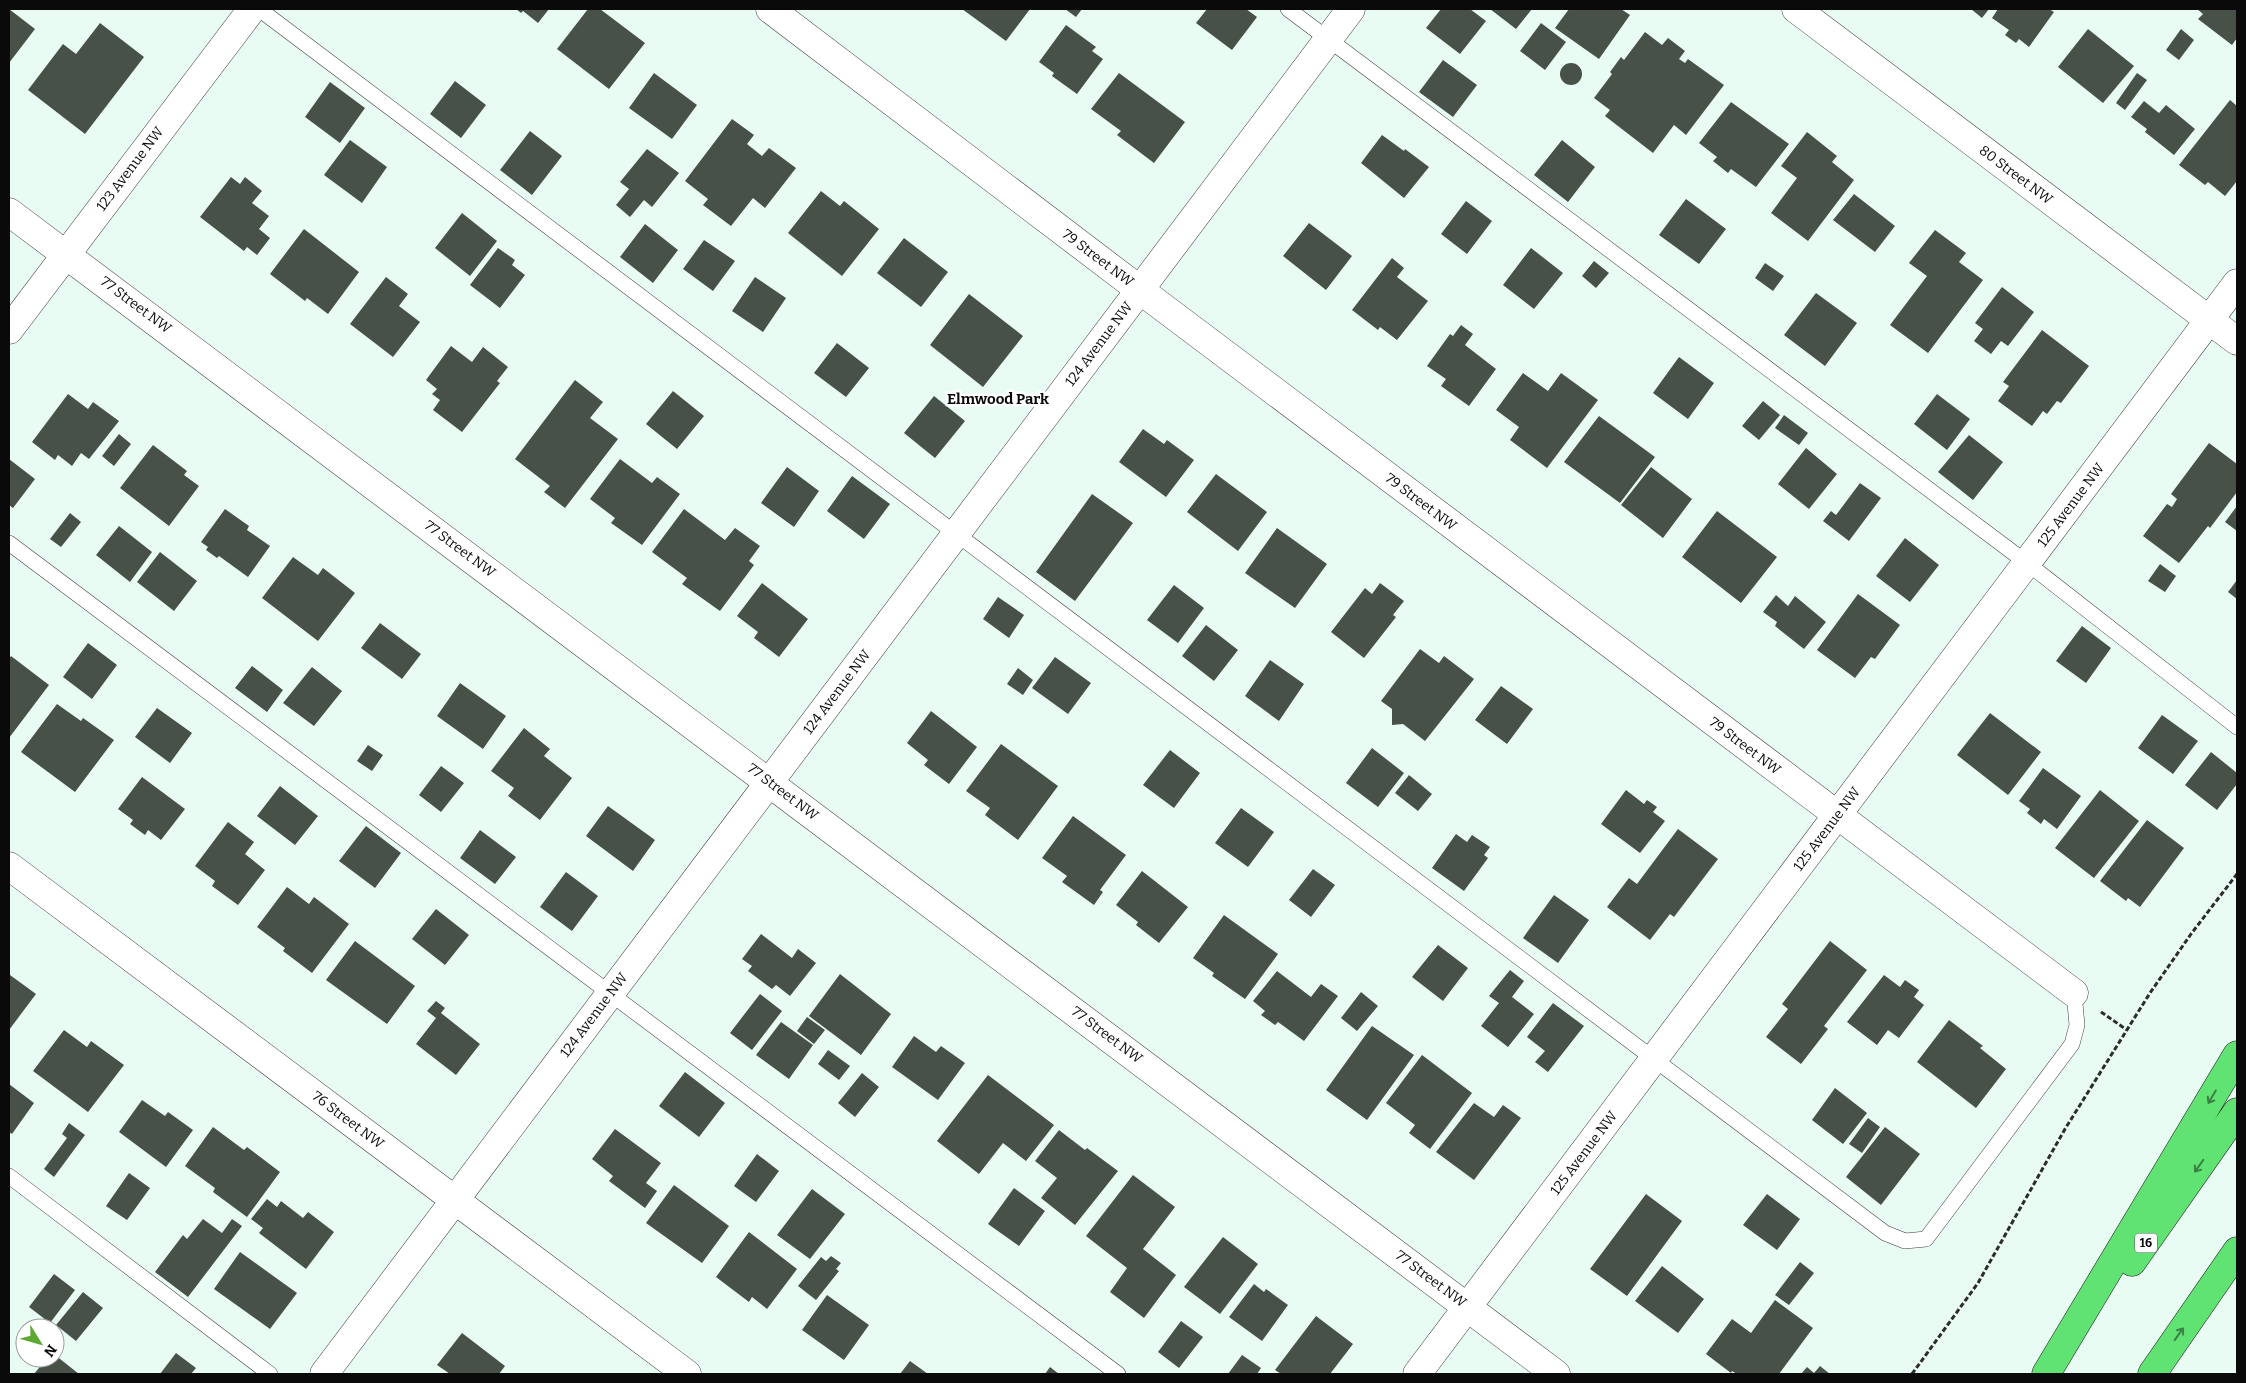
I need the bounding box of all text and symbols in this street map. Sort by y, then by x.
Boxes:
street label: 123 Avenue NW [93,123,168,215]
street label: 80 Street NW [1976,142,2057,209]
street label: 79 Street NW [1059,226,1138,291]
street label: 77 Street NW [97,273,175,338]
street label: 124 Avenue NW [1062,298,1137,390]
district label: Elmwood Park [947,390,1049,408]
street label: 125 Avenue NW [2034,459,2108,550]
street label: 79 Street NW [1382,470,1461,535]
street label: 77 Street NW [421,517,499,582]
street label: 124 Avenue NW [800,646,875,738]
street label: 79 Street NW [1706,714,1785,779]
street label: 77 Street NW [744,760,822,825]
street label: 125 Avenue NW [1790,783,1864,874]
street label: 124 Avenue NW [557,969,632,1061]
street label: 77 Street NW [1068,1003,1146,1068]
street label: 76 Street NW [309,1088,388,1153]
one-way arrow [2207,1089,2217,1103]
street label: 125 Avenue NW [1547,1107,1621,1198]
one-way arrow [2194,1159,2205,1173]
road number: 16 [2135,1234,2157,1252]
street label: 77 Street NW [1392,1247,1470,1312]
north arrow [15,1318,65,1368]
one-way arrow [2174,1327,2184,1341]
text: N [40,1341,60,1360]

